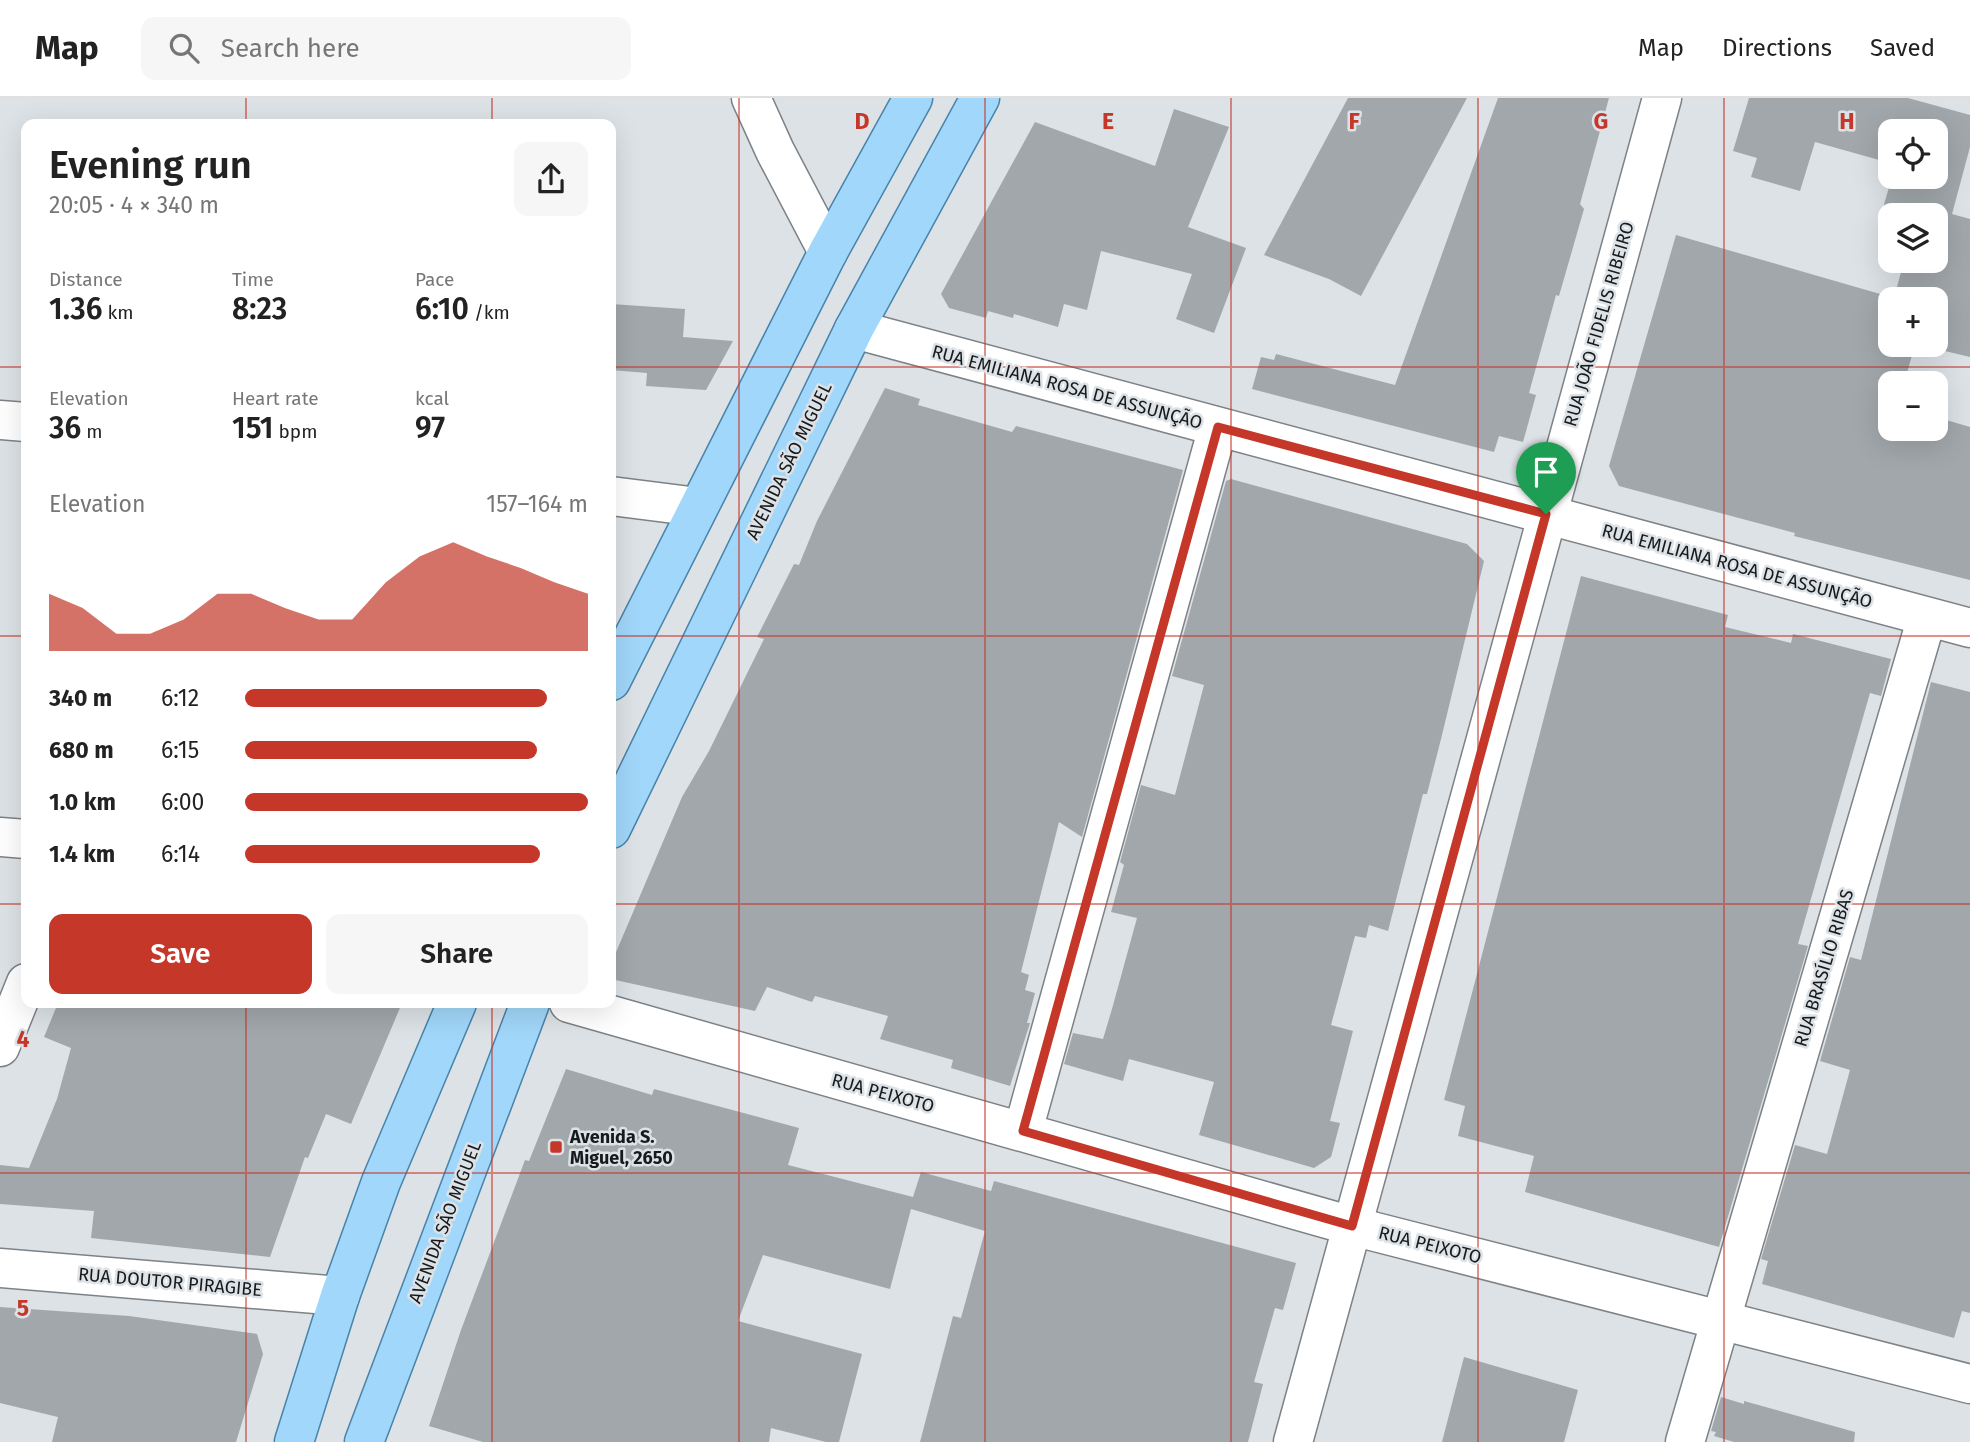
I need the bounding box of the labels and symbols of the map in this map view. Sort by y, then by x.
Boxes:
text: D [855,107,870,135]
text: E [1102,107,1114,135]
text: F [1348,107,1360,135]
text: G [1594,107,1608,135]
text: H [1839,107,1855,135]
street label: RUA JOÃO FIDELIS RIBEIRO [1558,219,1639,429]
street label: RUA EMILIANA ROSA DE ASSUNÇÃO [929,339,1205,434]
street label: AVENIDA SÃO MIGUEL [741,378,837,543]
pin [1516,442,1576,514]
street label: RUA EMILIANA ROSA DE ASSUNÇÃO [1599,518,1875,613]
street label: RUA BRASÍLIO RIBAS [1789,886,1858,1049]
text: 4 [17,1025,30,1053]
street label: RUA PEIXOTO [829,1069,937,1117]
place label: Avenida S. Miguel, 2650 [569,1126,673,1169]
street label: AVENIDA SÃO MIGUEL [403,1137,486,1306]
marker: Avenida S. Miguel, 2650 [548,1139,564,1155]
street label: RUA PEIXOTO [1376,1222,1484,1268]
street label: RUA DOUTOR PIRAGIBE [77,1263,263,1301]
text: 5 [17,1294,29,1322]

